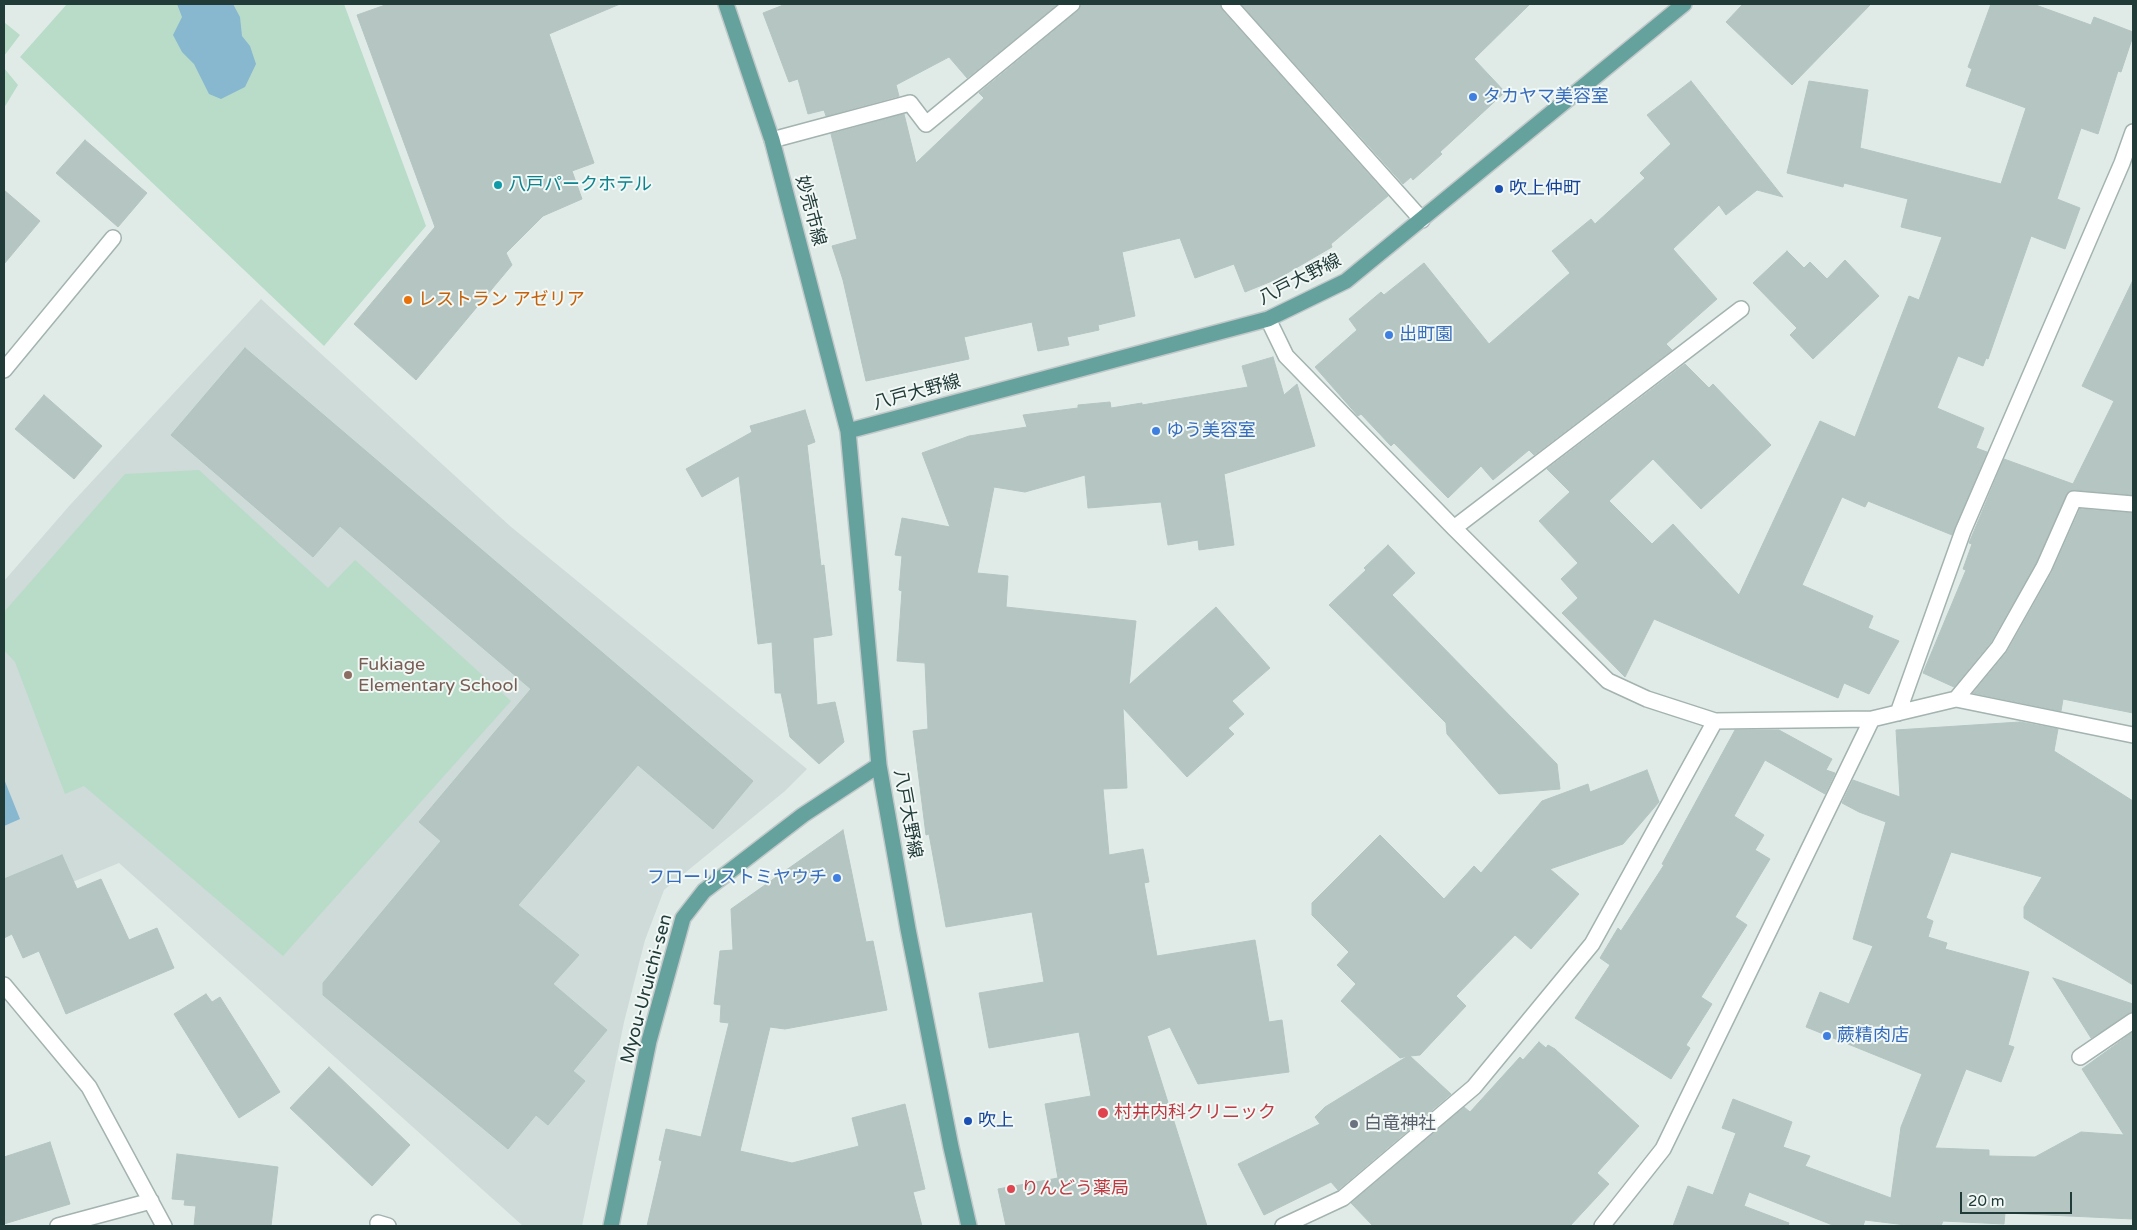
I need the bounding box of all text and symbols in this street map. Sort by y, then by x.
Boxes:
place label: タカヤマ美容室 [1483,86,1609,108]
marker: タカヤマ美容室 [1467,91,1479,103]
street label: 妙売市線 [790,173,830,249]
place label: 八戸パークホテル [508,174,652,196]
place label: 吹上仲町 [1509,178,1581,200]
marker: 八戸パークホテル [492,179,504,191]
marker: 吹上仲町 [1493,183,1505,195]
street label: 八戸大野線 [1255,250,1345,310]
place label: レストラン アゼリア [418,289,585,311]
marker: レストラン アゼリア [402,294,414,306]
place label: 出町園 [1399,324,1453,346]
marker: 出町園 [1383,329,1395,341]
street label: 八戸大野線 [871,371,963,415]
place label: ゆう美容室 [1166,420,1256,442]
marker: ゆう美容室 [1150,425,1162,437]
place label: Fukiage Elementary School [358,654,518,696]
marker: Fukiage Elementary School [342,669,354,681]
street label: 八戸大野線 [889,768,925,860]
place label: フローリストミヤウチ [647,867,827,889]
marker: フローリストミヤウチ [831,872,843,884]
street label: Myou-Uruichi-sen [617,912,677,1066]
place label: 蕨精肉店 [1837,1025,1909,1047]
marker: 蕨精肉店 [1821,1030,1833,1042]
place label: 村井内科クリニック [1114,1102,1276,1124]
marker: 村井内科クリニック [1096,1106,1110,1120]
place label: 吹上 [978,1110,1014,1132]
place label: 白竜神社 [1364,1113,1436,1135]
marker: 吹上 [962,1115,974,1127]
marker: 白竜神社 [1348,1118,1360,1130]
place label: りんどう薬局 [1021,1178,1129,1200]
scale bar [1962,1182,2074,1214]
marker: りんどう薬局 [1005,1183,1017,1195]
text: 20 m [1968,1192,2005,1210]

